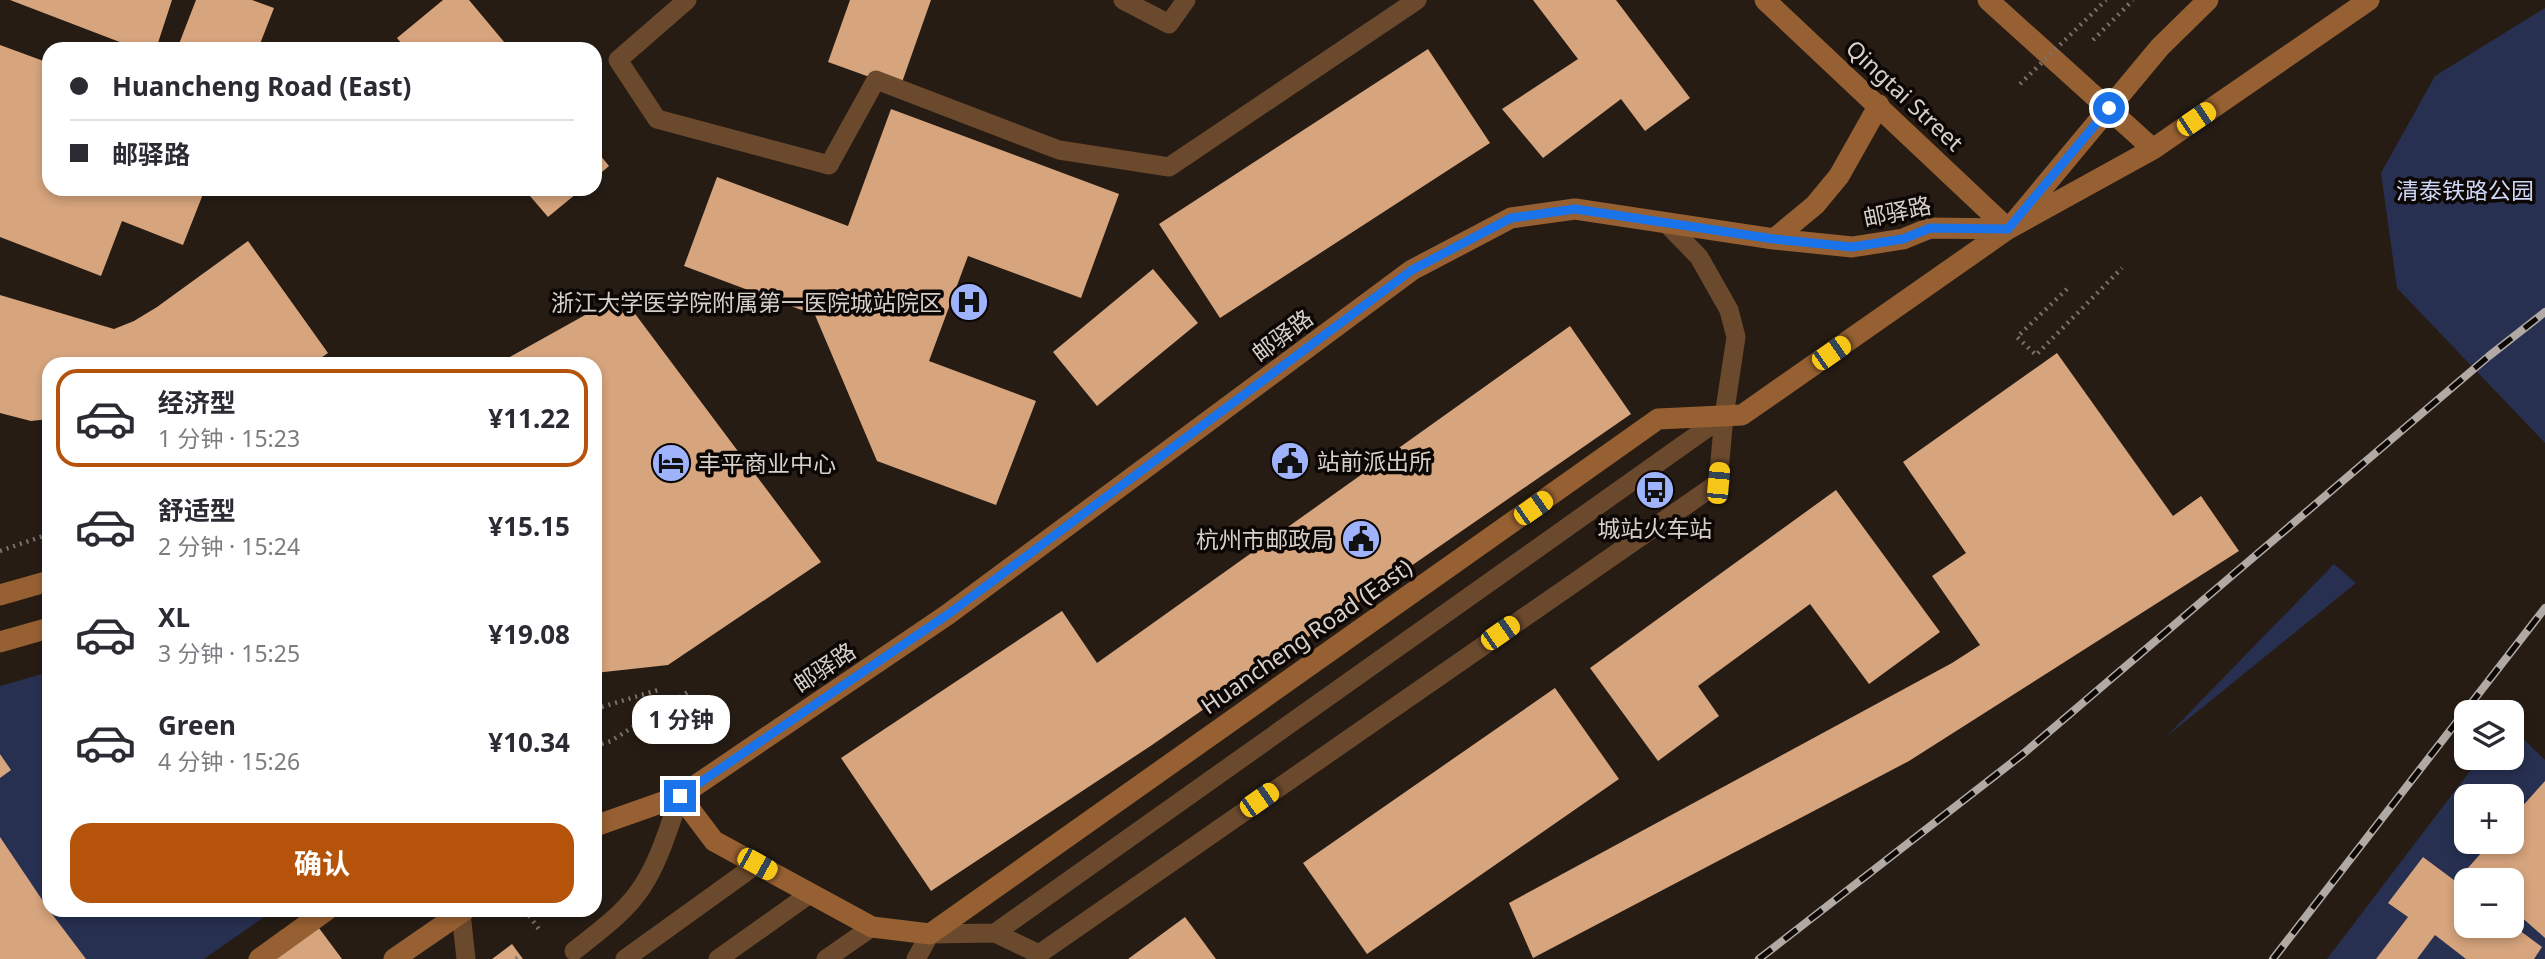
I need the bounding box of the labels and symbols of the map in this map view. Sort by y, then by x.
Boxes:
street label: Qingtai Street [1839,32,1971,158]
route start [2093,92,2125,124]
car [2173,99,2220,139]
park label: 清泰铁路公园 [2396,174,2534,206]
street label: 邮驿路 [1860,188,1934,234]
hospital icon: 浙江大学医学院附属第一医院城站院区 [948,281,990,323]
place label: 浙江大学医学院附属第一医院城站院区 [551,286,942,318]
street label: 邮驿路 [1245,301,1319,369]
car [1808,332,1855,374]
public building icon: 站前派出所 [1269,440,1311,482]
hotel icon: 丰平商业中心 [650,442,692,484]
place label: 站前派出所 [1317,445,1432,477]
place label: 丰平商业中心 [698,447,836,479]
car [1706,461,1731,505]
bus stop icon: 城站火车站 [1634,469,1676,511]
car [1510,487,1557,529]
place label: 城站火车站 [1598,512,1713,544]
public building icon: 杭州市邮政局 [1340,518,1382,560]
place label: 杭州市邮政局 [1196,523,1334,555]
street label: Huancheng Road (East) [1194,551,1418,721]
car [1477,612,1524,654]
street label: 邮驿路 [786,634,862,700]
callout: 1 分钟 [631,694,729,744]
car [1236,779,1283,821]
route end [664,780,696,812]
car [734,845,781,883]

